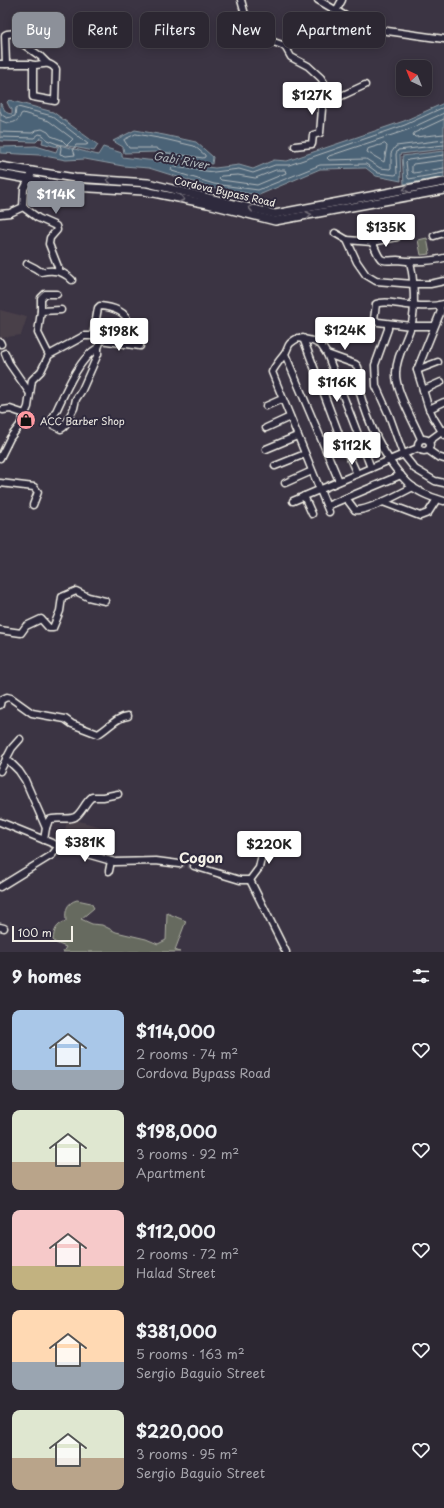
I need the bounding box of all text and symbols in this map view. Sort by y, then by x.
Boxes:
chip: Buy [12,12,65,48]
chip: Rent [73,12,132,48]
chip: Filters [140,12,209,48]
chip: New [217,12,275,48]
chip: Apartment [283,12,385,48]
north arrow [396,60,432,96]
map controls [396,60,432,96]
pin: $127K [284,82,340,116]
text: $127K [292,85,332,104]
water label: Gabi River [152,147,212,174]
street label: Cordova Bypass Road [173,172,277,211]
one-way arrow [106,176,112,185]
pin: $114K [28,181,84,215]
text: $114K [36,184,76,203]
one-way arrow [403,185,409,193]
one-way arrow [179,194,185,202]
one-way arrow [247,204,254,212]
one-way arrow [306,211,312,219]
pin: $135K [358,214,414,248]
text: $135K [366,217,406,236]
pin: $124K [317,317,373,351]
pin: $198K [91,318,147,352]
text: $124K [324,320,366,339]
text: $198K [99,321,139,340]
pin: $116K [309,369,365,403]
text: $116K [318,372,357,391]
shop icon: ACC Barber Shop [15,409,37,431]
place label: ACC Barber Shop [40,413,125,428]
pin: $112K [324,432,380,466]
text: $112K [333,435,371,454]
pin: $381K [57,829,113,863]
pin: $220K [241,831,297,865]
text: $381K [65,832,105,851]
text: $220K [246,834,292,853]
district label: Cogon [179,847,223,868]
scale bar [12,924,73,943]
text: 100 m [18,924,52,941]
text: 9 homes [12,963,81,989]
icon: filters [410,965,432,987]
text: $114,000 [136,1018,215,1044]
icon: home [44,1026,92,1074]
icon: heart [410,1039,432,1061]
text: 2 rooms · 74 m² [136,1044,238,1063]
text: Cordova Bypass Road [136,1063,271,1082]
text: $198,000 [136,1118,217,1144]
icon: home [44,1126,92,1174]
icon: heart [410,1139,432,1161]
text: 3 rooms · 92 m² [136,1144,239,1163]
text: Apartment [136,1163,205,1182]
text: $112,000 [136,1218,216,1244]
icon: home [44,1226,92,1274]
icon: heart [410,1239,432,1261]
text: 2 rooms · 72 m² [136,1244,239,1263]
text: Halad Street [136,1263,215,1282]
text: $381,000 [136,1318,217,1344]
icon: home [44,1326,92,1374]
icon: heart [410,1339,432,1361]
text: 5 rooms · 163 m² [136,1344,245,1363]
text: Sergio Baguio Street [136,1363,265,1382]
text: $220,000 [136,1418,223,1444]
icon: home [44,1426,92,1474]
icon: heart [410,1439,432,1461]
text: 3 rooms · 95 m² [136,1444,238,1463]
text: Sergio Baguio Street [136,1463,265,1482]

